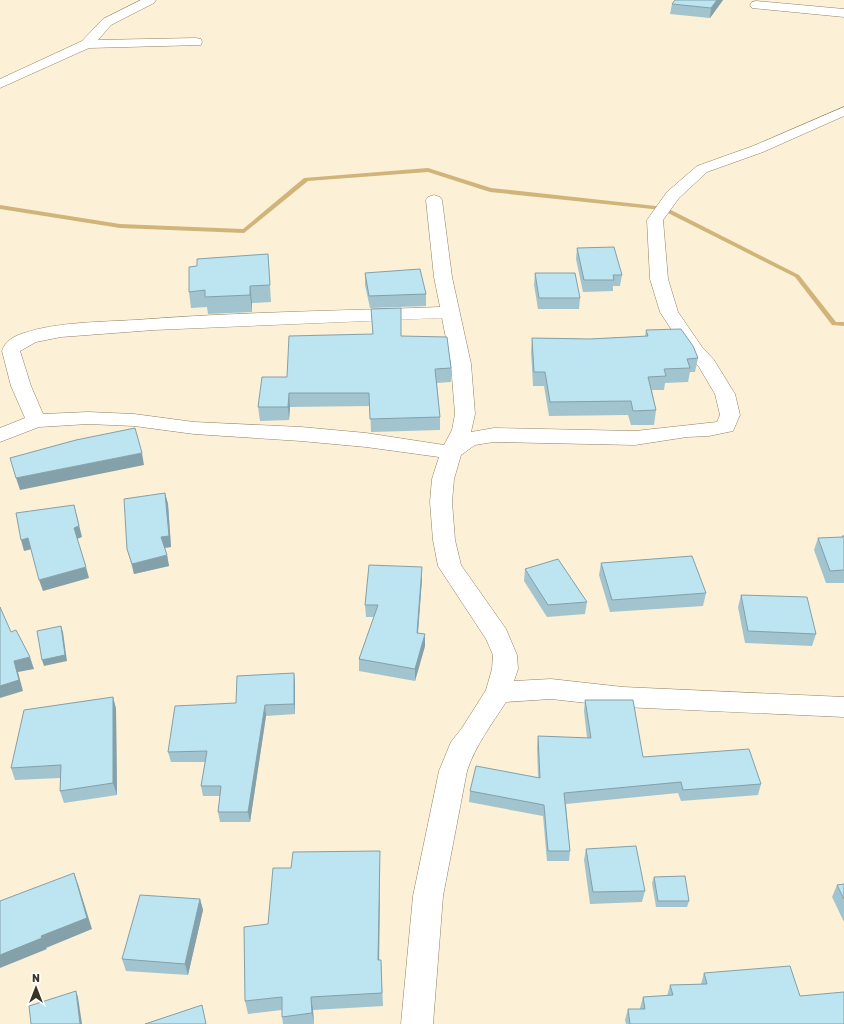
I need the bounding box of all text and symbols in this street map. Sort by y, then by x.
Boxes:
north arrow [16,968,56,1008]
text: N [32,972,40,985]

